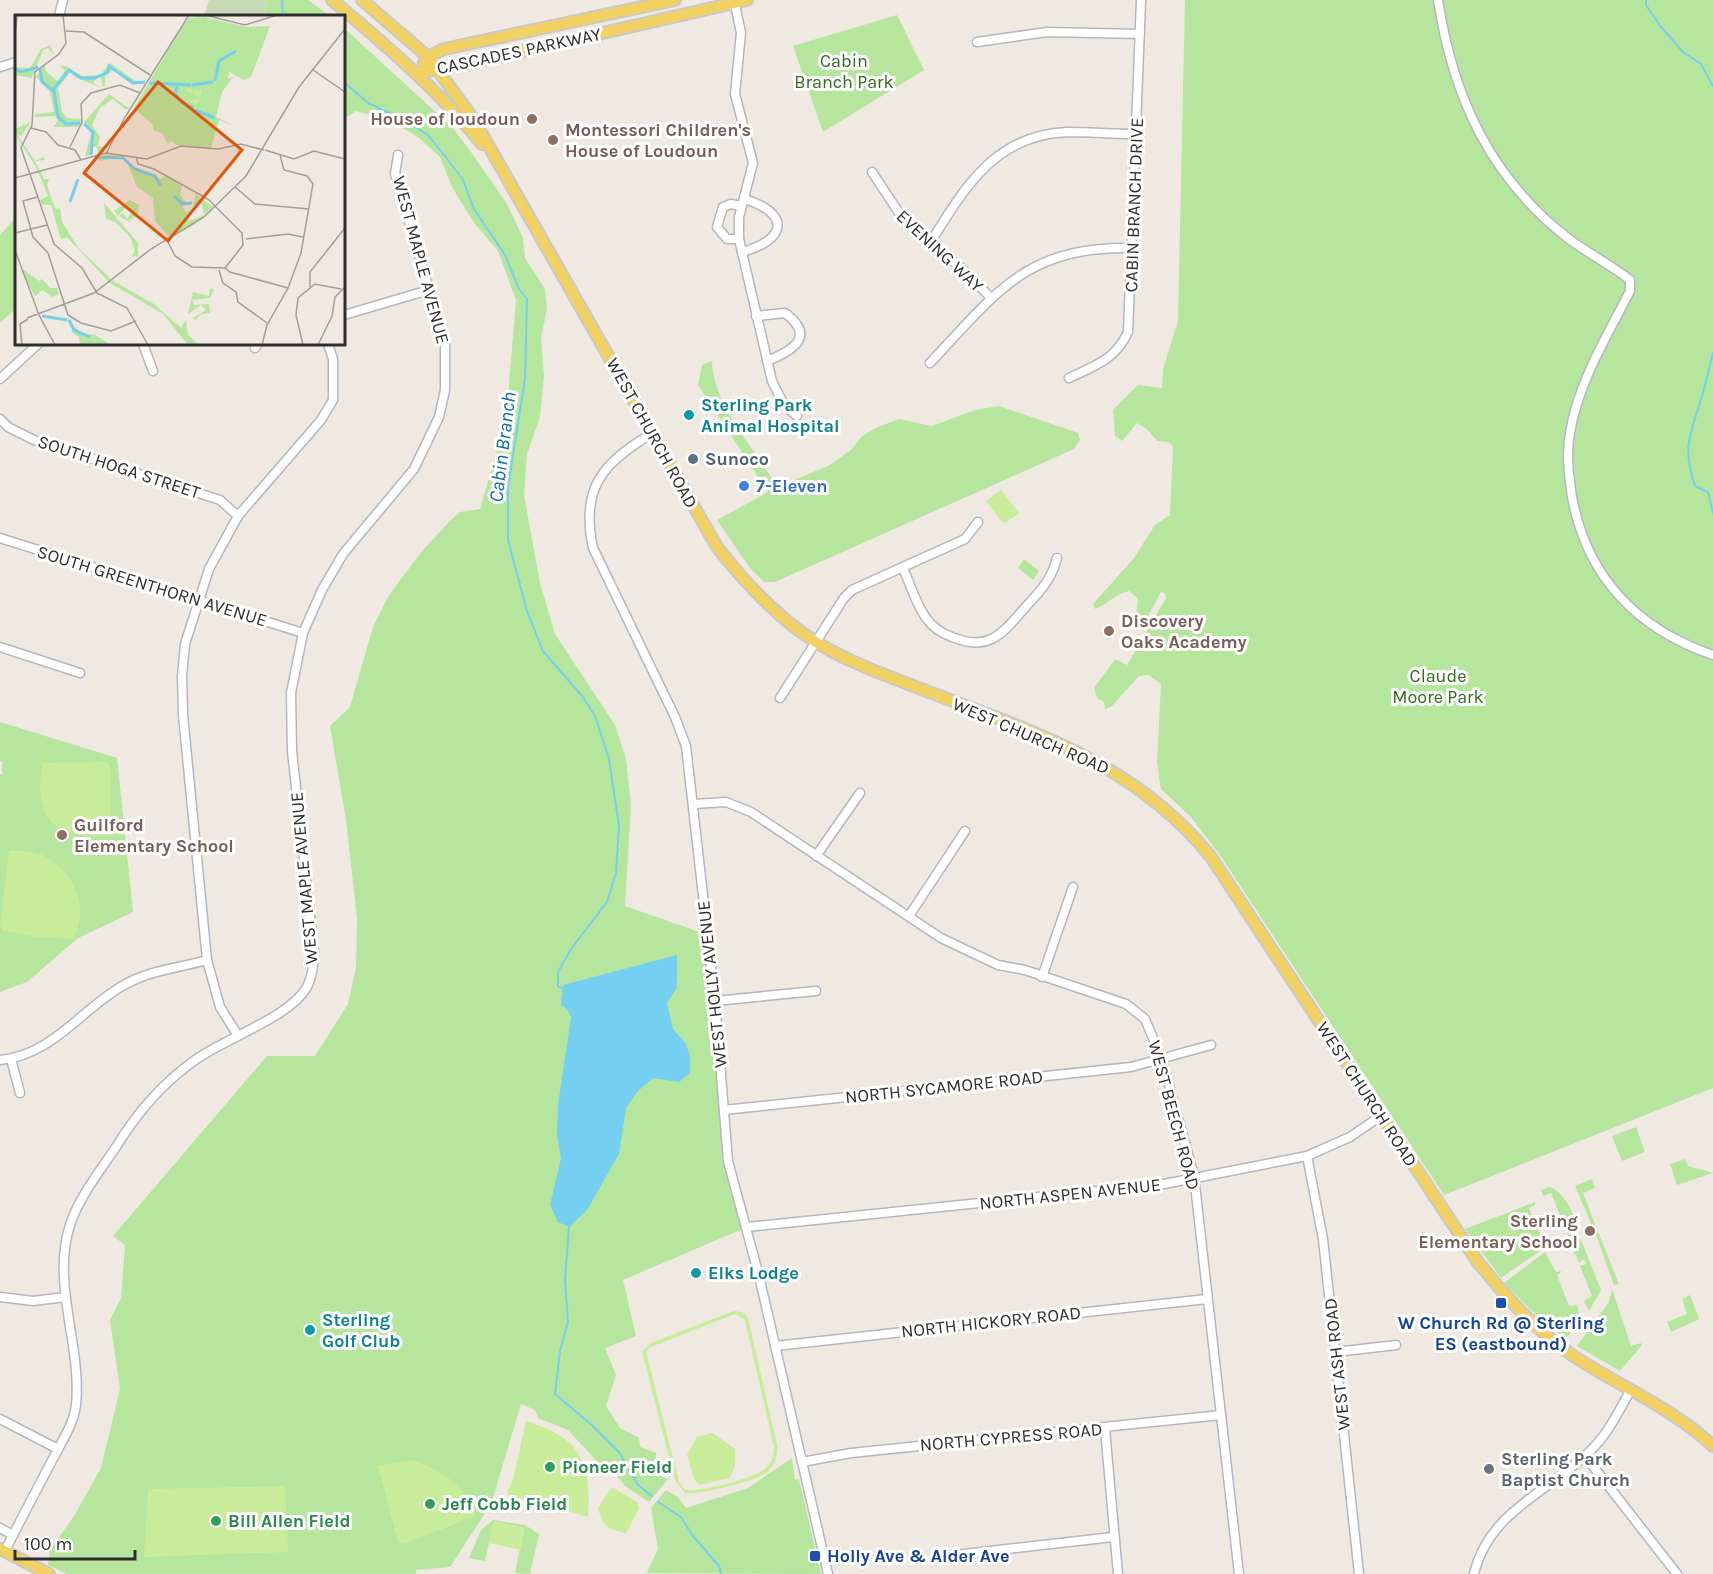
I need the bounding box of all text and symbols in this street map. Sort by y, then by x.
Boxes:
inset map [15,15,345,345]
street label: CASCADES PARKWAY [435,23,603,79]
park label: Cabin Branch Park [794,50,894,93]
place label: House of loudoun [370,108,520,130]
marker: House of loudoun [525,112,539,126]
street label: CABIN BRANCH DRIVE [1120,117,1148,293]
place label: Montessori Children's House of Loudoun [565,119,751,162]
marker: Montessori Children's House of Loudoun [546,133,560,147]
street label: WEST MAPLE AVENUE [388,174,454,346]
street label: EVENING WAY [892,205,988,297]
street label: WEST CHURCH ROAD [602,354,702,512]
water label: Cabin Branch [484,390,521,504]
place label: Sterling Park Animal Hospital [701,394,839,437]
marker: Sterling Park Animal Hospital [682,408,696,422]
street label: SOUTH HOGA STREET [35,430,203,504]
place label: Sunoco [705,448,769,470]
marker: Sunoco [686,452,700,466]
place label: 7-Eleven [756,475,827,497]
marker: 7-Eleven [737,479,751,493]
street label: SOUTH GREENTHORN AVENUE [34,541,270,631]
place label: Discovery Oaks Academy [1121,610,1247,653]
marker: Discovery Oaks Academy [1102,624,1116,638]
park label: Claude Moore Park [1392,665,1484,708]
street label: WEST CHURCH ROAD [949,693,1113,779]
street label: WEST MAPLE AVENUE [286,791,322,965]
place label: Guilford Elementary School [74,814,234,857]
marker: Guilford Elementary School [55,828,69,842]
street label: WEST HOLLY AVENUE [692,899,732,1069]
street label: WEST CHURCH ROAD [1312,1017,1422,1171]
street label: WEST BEECH ROAD [1143,1038,1205,1192]
street label: NORTH SYCAMORE ROAD [844,1066,1044,1108]
street label: NORTH ASPEN AVENUE [978,1174,1162,1214]
place label: Sterling Elementary School [1418,1210,1579,1253]
marker: Sterling Elementary School [1583,1224,1597,1238]
place label: Elks Lodge [708,1262,799,1284]
marker: Elks Lodge [689,1266,703,1280]
marker: W Church Rd @ Sterling ES (eastbound) [1494,1296,1508,1310]
street label: WEST ASH ROAD [1319,1297,1355,1431]
street label: NORTH HICKORY ROAD [900,1302,1082,1342]
place label: Sterling Golf Club [322,1309,400,1352]
place label: W Church Rd @ Sterling ES (eastbound) [1398,1312,1605,1355]
marker: Sterling Golf Club [303,1323,317,1337]
street label: NORTH CYPRESS ROAD [919,1418,1103,1456]
place label: Sterling Park Baptist Church [1501,1448,1630,1491]
place label: Pioneer Field [562,1456,672,1478]
marker: Pioneer Field [543,1460,557,1474]
marker: Sterling Park Baptist Church [1482,1462,1496,1476]
place label: Jeff Cobb Field [442,1493,567,1515]
marker: Jeff Cobb Field [423,1497,437,1511]
place label: Bill Allen Field [228,1510,350,1532]
marker: Bill Allen Field [209,1514,223,1528]
scale bar [15,1523,135,1561]
text: 100 m [24,1533,72,1555]
place label: Holly Ave & Alder Ave [827,1545,1009,1567]
marker: Holly Ave & Alder Ave [808,1549,822,1563]

